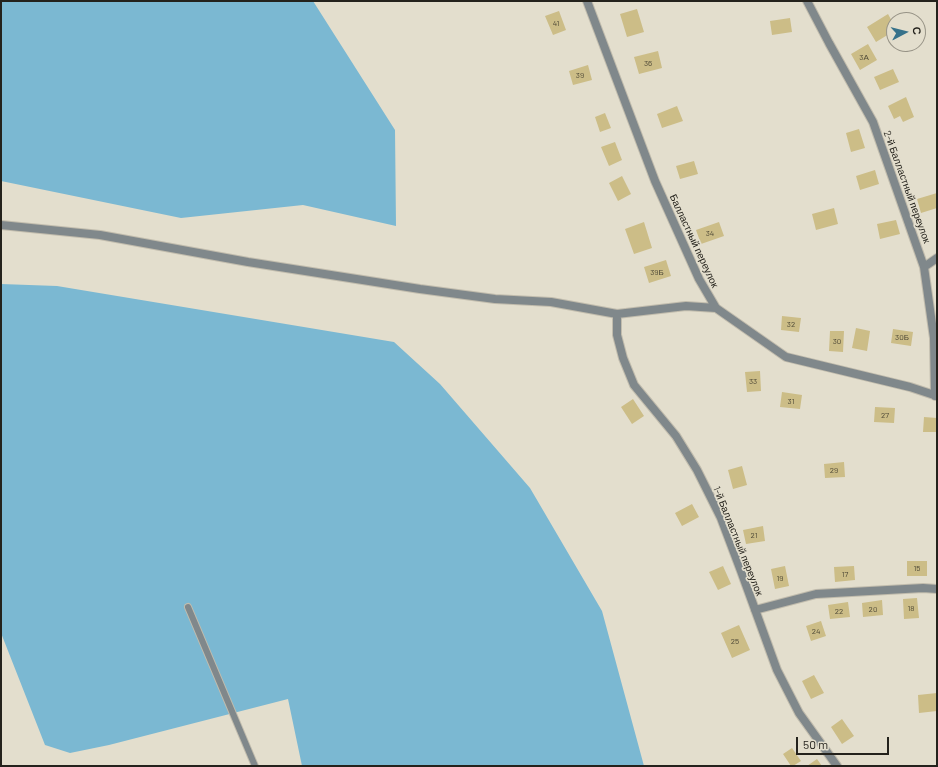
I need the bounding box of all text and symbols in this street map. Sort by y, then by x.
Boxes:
north arrow [886,12,926,52]
house number: 41 [553,18,559,28]
text: С [910,26,924,35]
house number: 3А [859,52,869,62]
house number: 36 [644,58,652,68]
house number: 39 [576,70,584,80]
street label: 2-й Балластный переулок [881,129,933,245]
street label: Балластный переулок [667,192,721,290]
house number: 34 [706,228,714,238]
house number: 39Б [650,267,664,277]
house number: 32 [787,319,795,329]
house number: 30Б [895,332,909,342]
house number: 30 [833,336,841,346]
house number: 33 [749,376,757,386]
house number: 31 [788,396,794,406]
house number: 27 [881,410,889,420]
house number: 29 [830,465,838,475]
street label: 1-й Балластный переулок [711,485,765,597]
house number: 21 [751,530,757,540]
house number: 15 [914,563,920,573]
house number: 17 [842,569,848,579]
house number: 19 [777,573,783,583]
house number: 18 [908,603,914,613]
house number: 20 [869,604,877,614]
house number: 22 [835,606,843,616]
house number: 24 [812,626,820,636]
house number: 25 [731,636,739,646]
scale bar [798,729,891,755]
text: 50 m [803,737,828,751]

